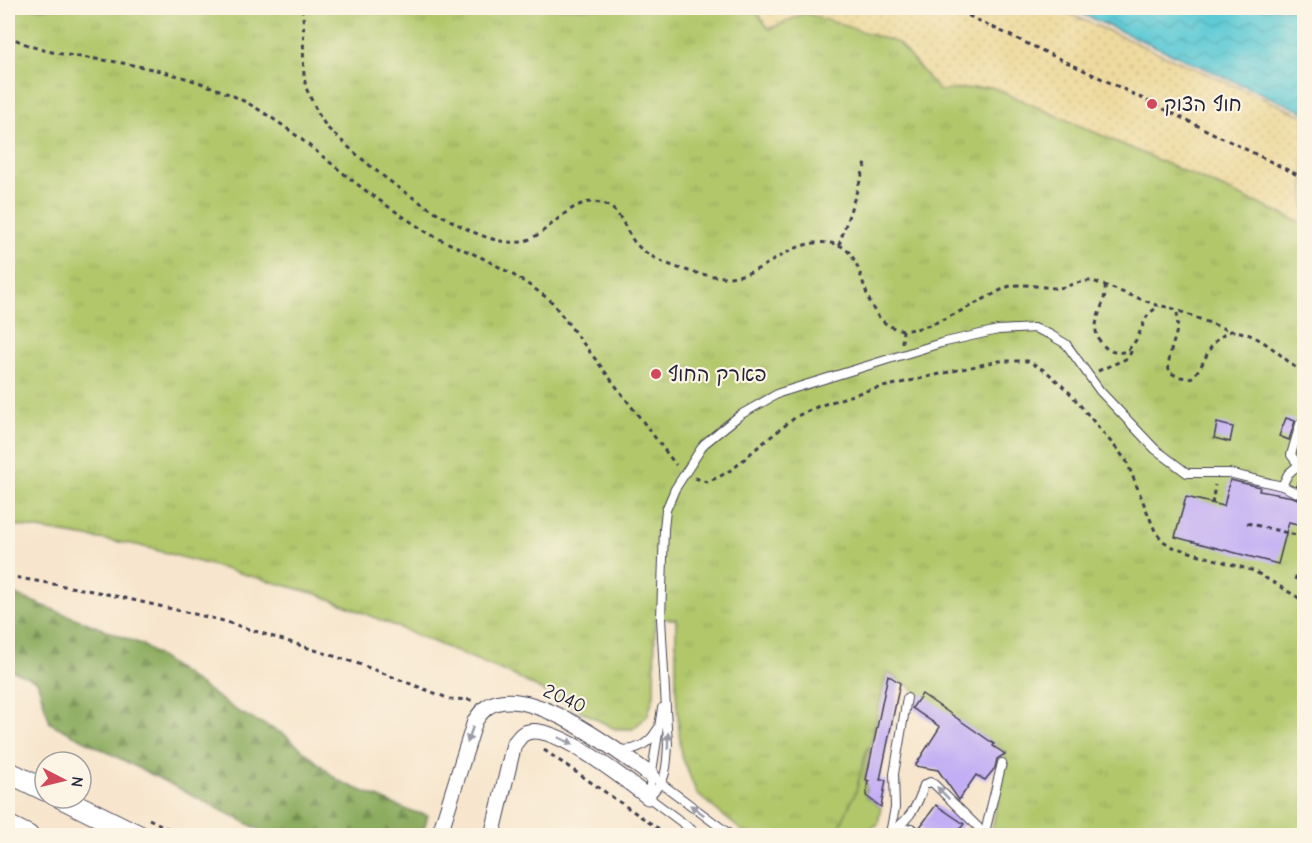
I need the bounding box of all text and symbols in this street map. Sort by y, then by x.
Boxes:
place label: חוף הצוק [1164,93,1242,116]
marker: חוף הצוק [1145,97,1159,111]
place label: פארק החוף [668,363,767,386]
marker: פארק החוף [649,367,663,381]
street label: 2040 [540,679,590,718]
one-way arrow [464,726,474,744]
one-way arrow [663,732,672,751]
one-way arrow [557,737,574,746]
north arrow [33,750,93,810]
text: N [67,775,86,788]
one-way arrow [937,786,951,800]
one-way arrow [689,804,705,816]

